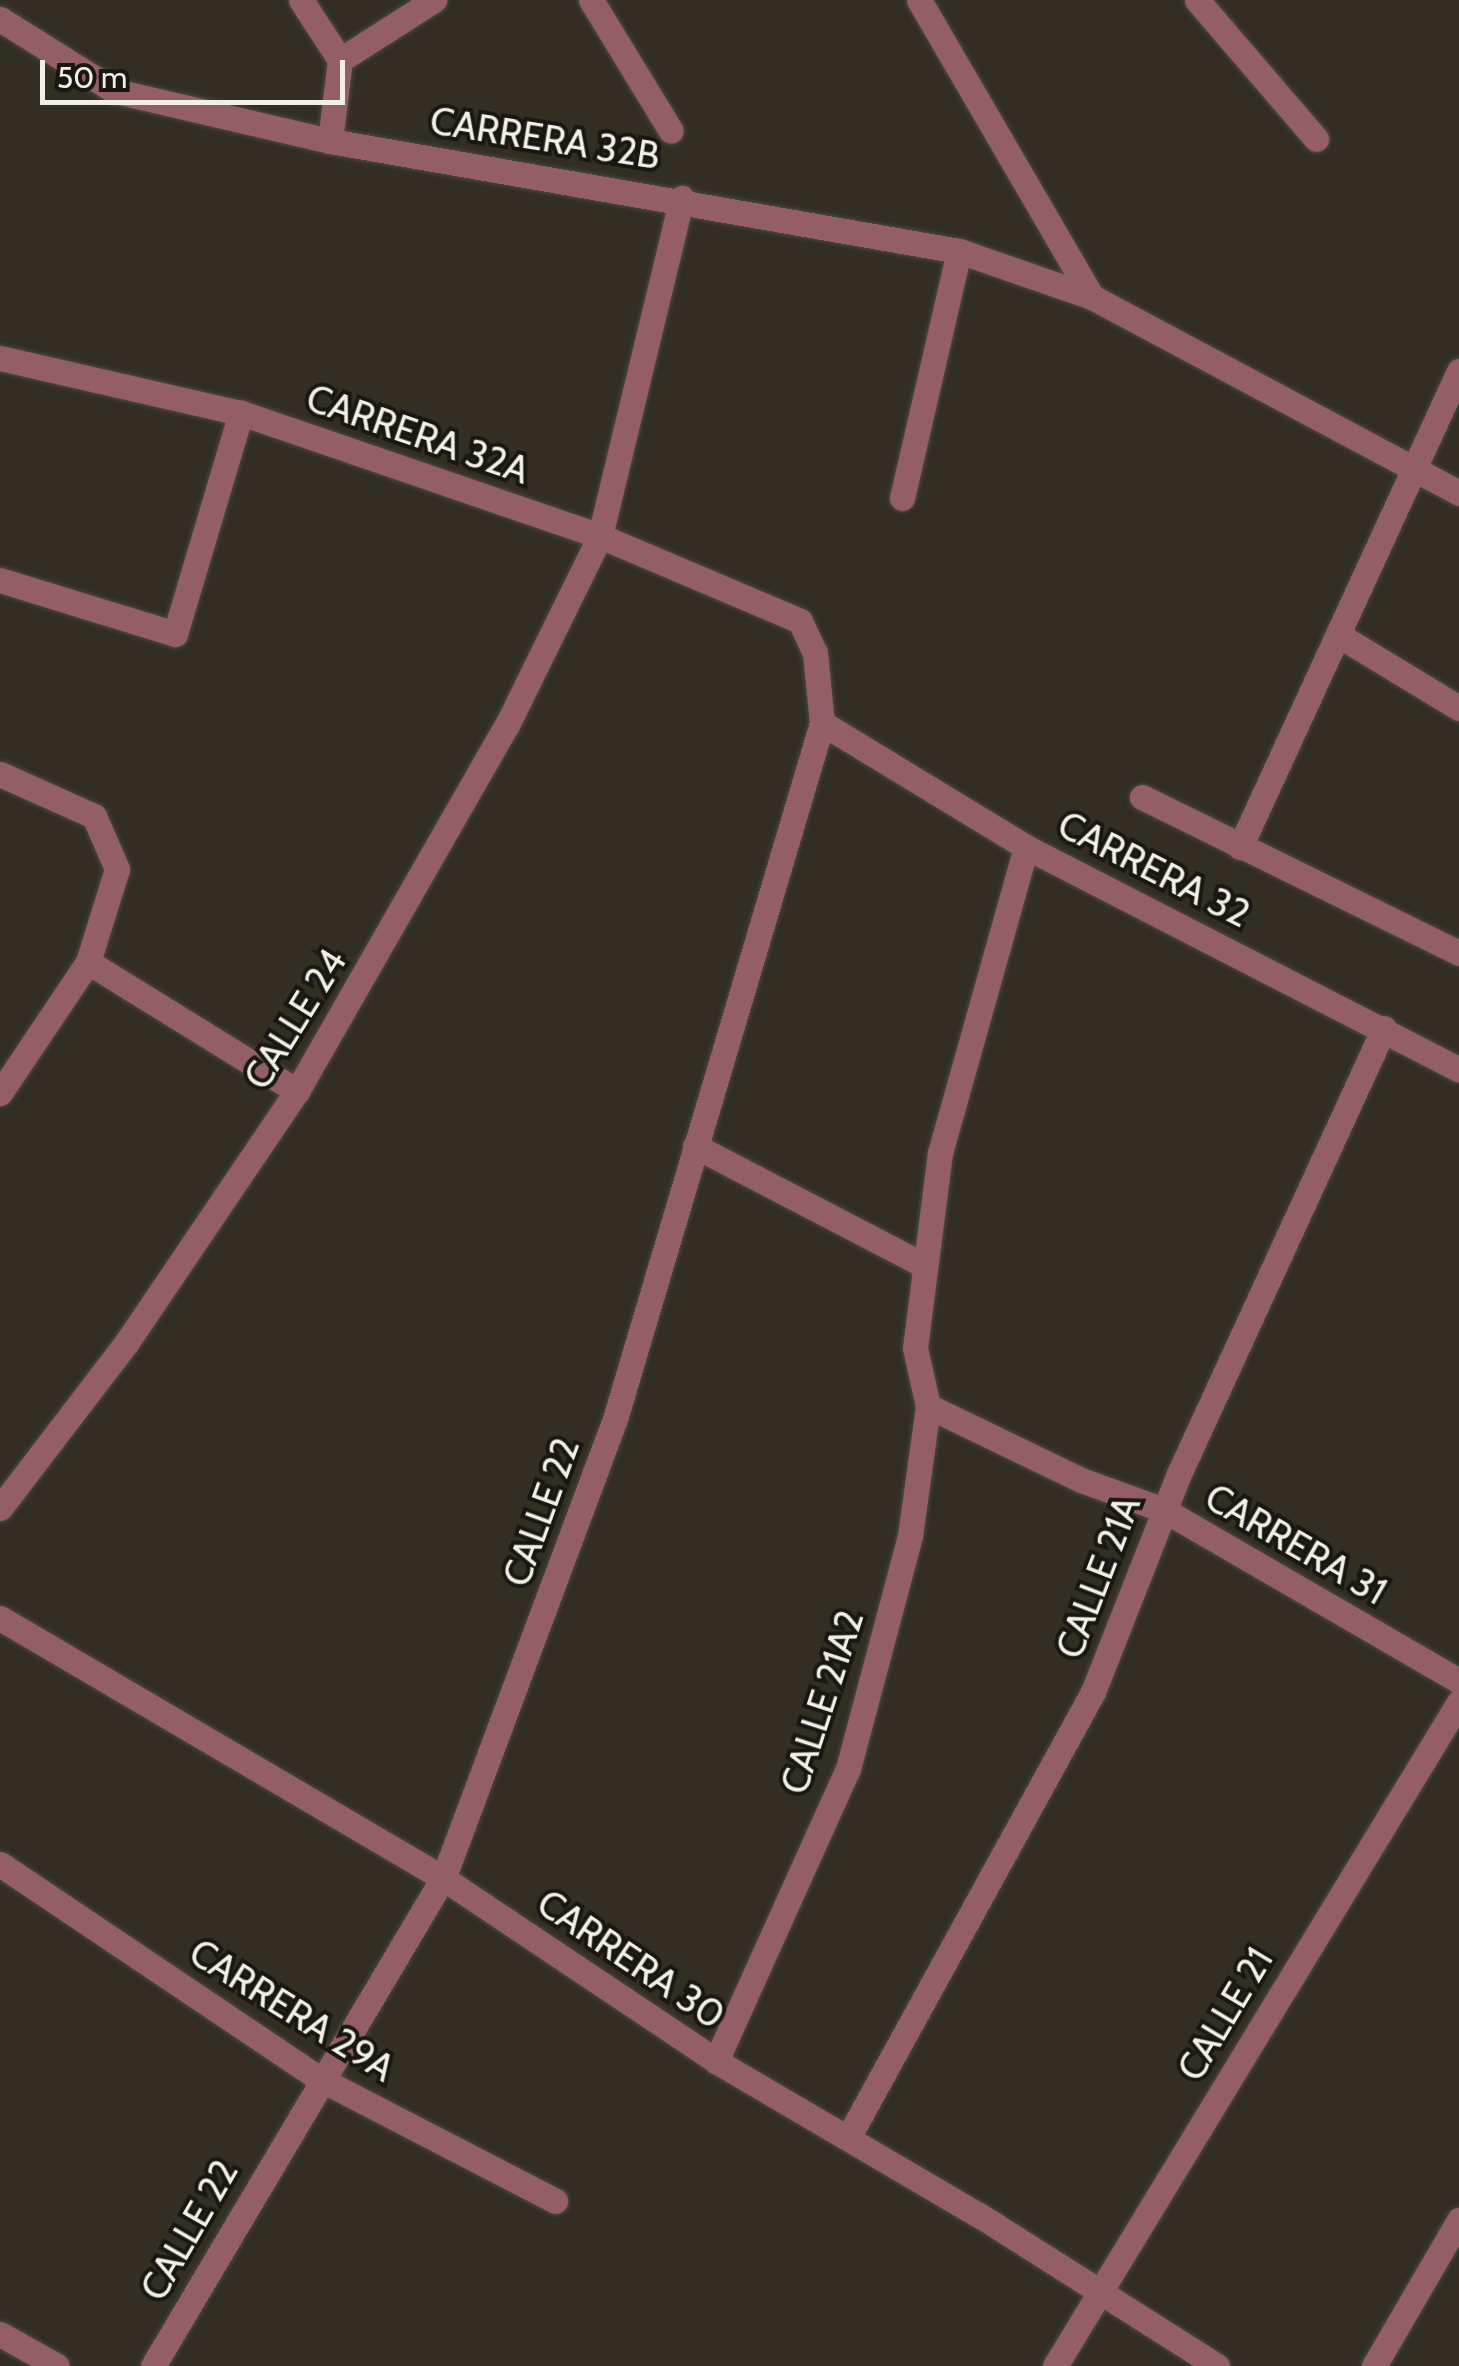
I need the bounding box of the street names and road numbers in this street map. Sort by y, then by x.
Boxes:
street label: CARRERA 32B [427,97,663,179]
street label: CARRERA 32A [301,375,535,493]
street label: CARRERA 32 [1051,801,1257,937]
street label: CALLE 24 [234,941,356,1097]
street label: CALLE 22 [493,1432,589,1592]
street label: CARRERA 31 [1197,1474,1395,1614]
street label: CALLE 21A [1046,1489,1150,1665]
street label: CALLE 21A2 [771,1605,873,1799]
street label: CARRERA 30 [529,1880,733,2038]
street label: CARRERA 29A [181,1929,403,2091]
street label: CALLE 21 [1168,1939,1282,2089]
street label: CALLE 22 [131,2152,247,2308]

